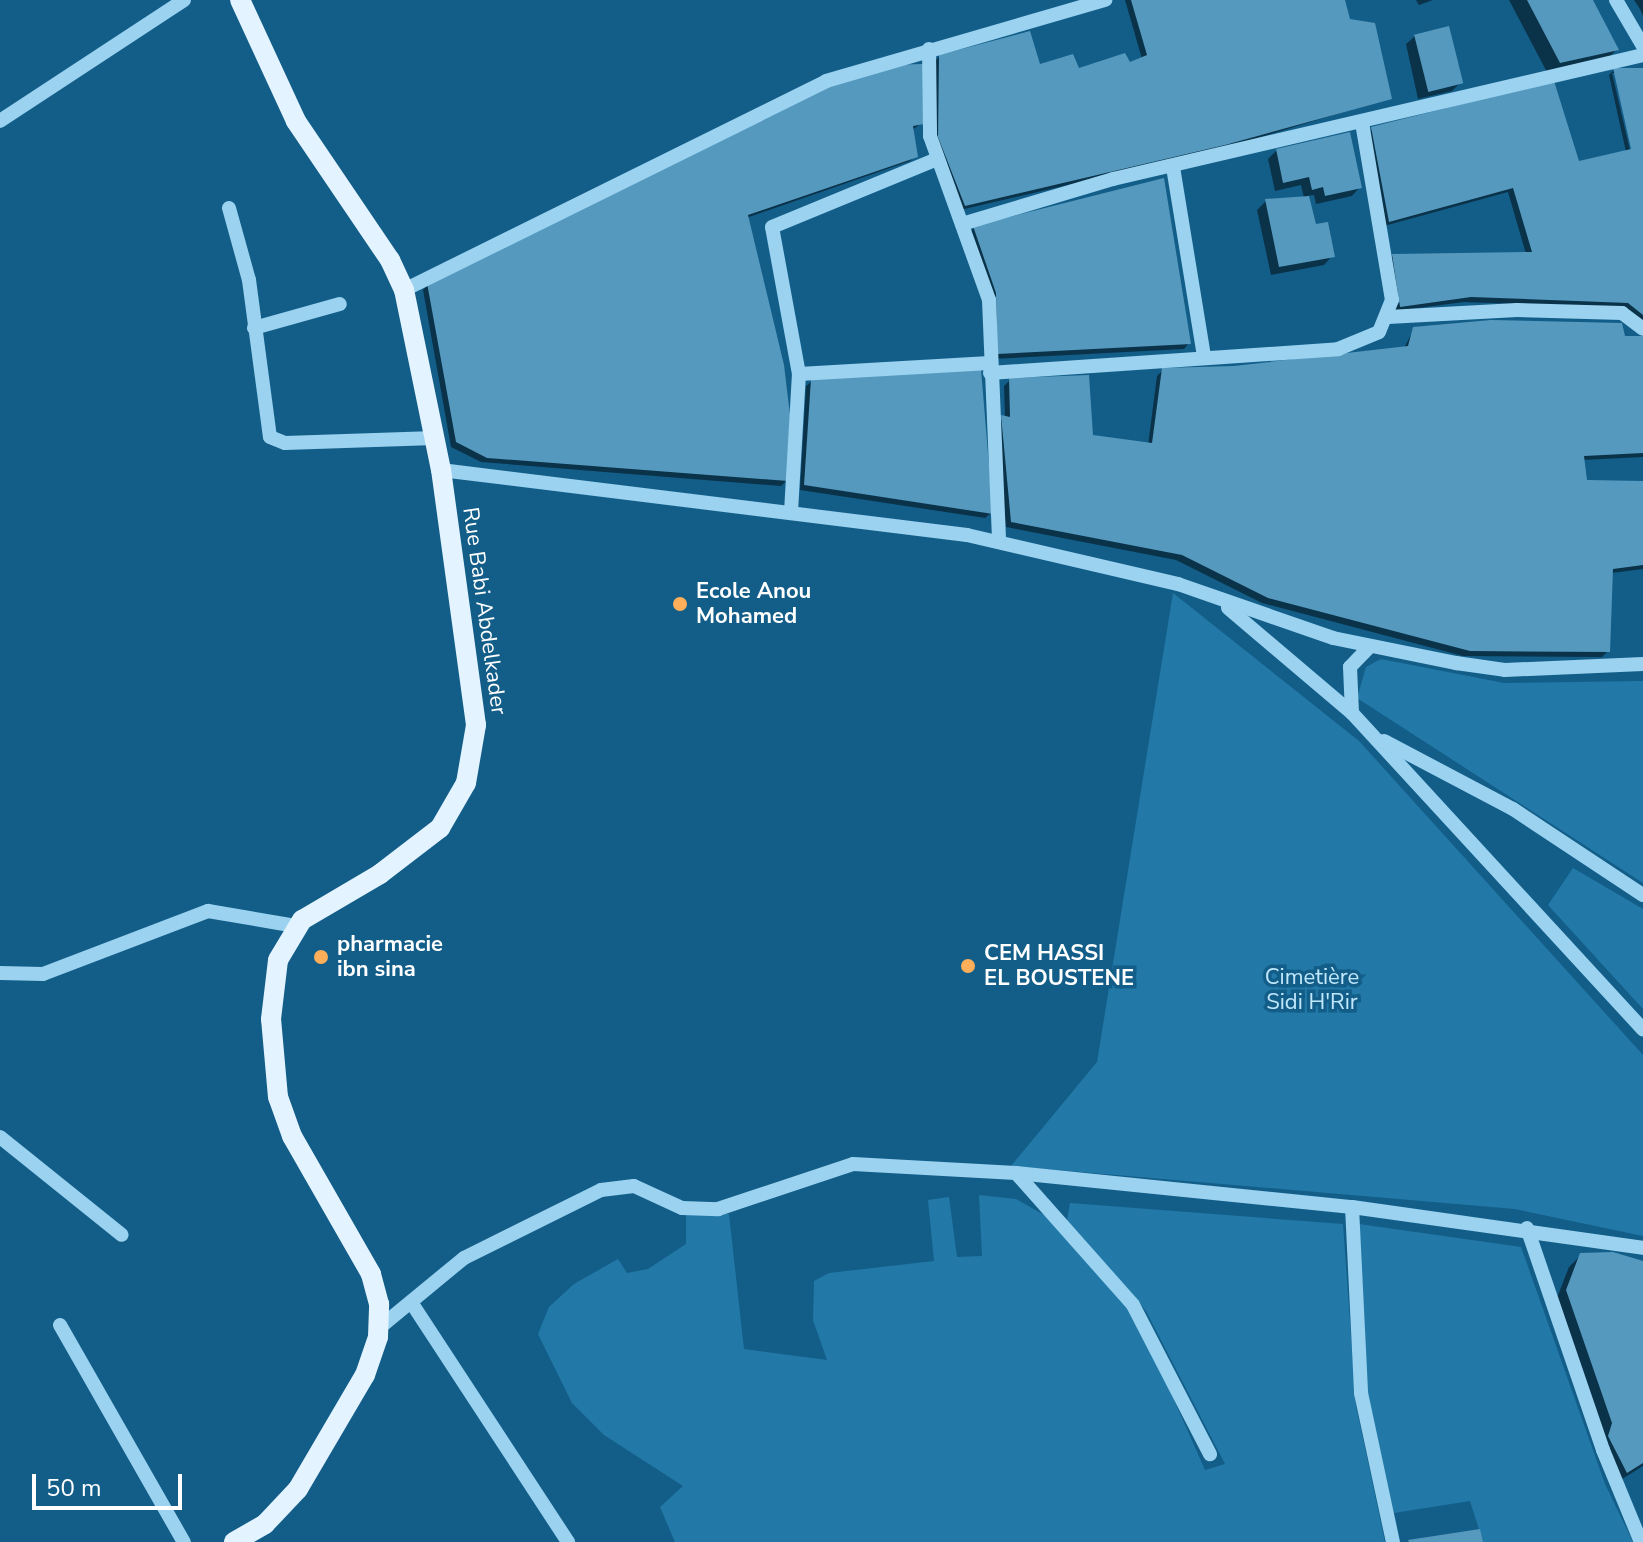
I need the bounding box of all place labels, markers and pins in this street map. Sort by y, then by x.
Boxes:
place label: Ecole Anou Mohamed [696,578,811,630]
marker: Ecole Anou Mohamed [671,595,689,613]
place label: pharmacie ibn sina [337,931,443,982]
place label: CEM HASSI EL BOUSTENE [984,940,1134,992]
marker: pharmacie ibn sina [312,948,330,966]
marker: CEM HASSI EL BOUSTENE [959,957,977,975]

